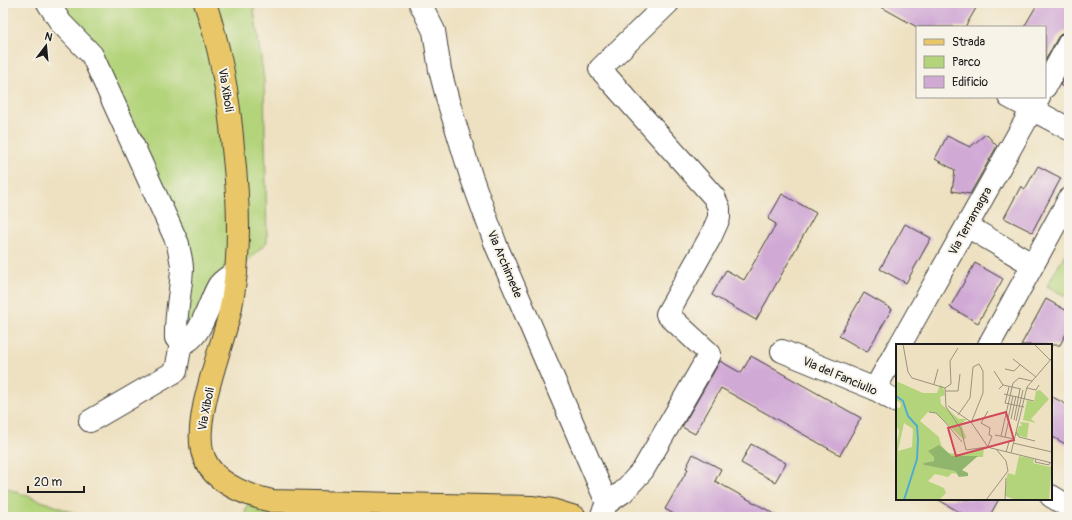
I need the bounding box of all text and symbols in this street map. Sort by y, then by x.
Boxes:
north arrow [26,26,66,66]
legend [916,26,1046,98]
text: N [43,30,55,44]
text: Strada [952,35,986,50]
text: Parco [952,55,981,70]
street label: Via Xiboli [215,67,236,113]
text: Edificio [952,75,988,90]
street label: Via Terramagra [946,184,996,258]
street label: Via Archimede [484,228,525,300]
inset map [896,344,1052,500]
street label: Via del Fanciullo [800,354,880,399]
street label: Via Xiboli [195,386,218,432]
scale bar [28,468,84,494]
text: 20 m [34,475,63,490]

